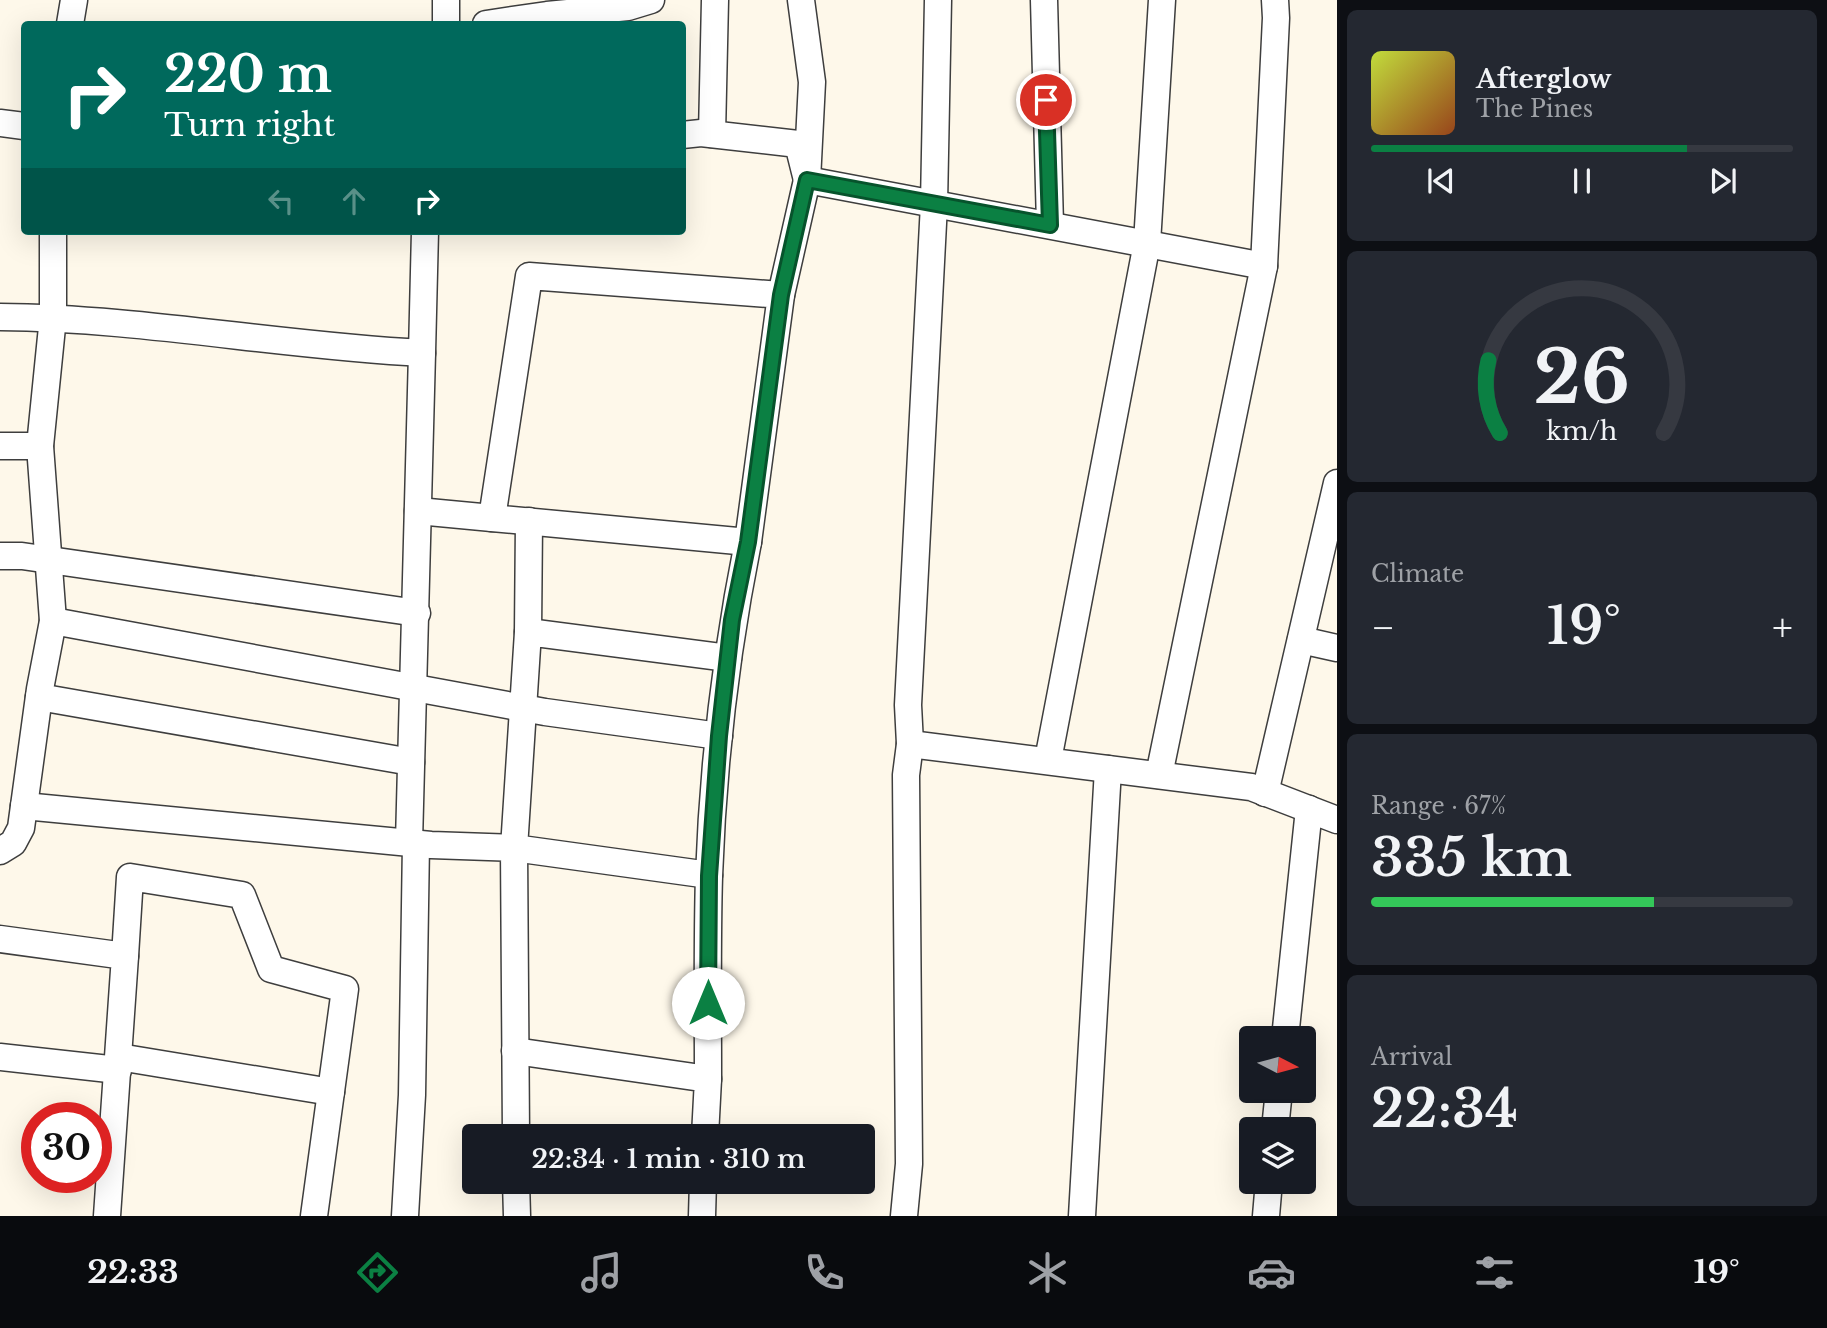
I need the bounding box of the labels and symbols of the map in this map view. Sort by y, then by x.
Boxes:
pin [1016,70,1076,130]
position arrow [671,966,745,1040]
north arrow [1239,1026,1316,1102]
speed limit sign: 30 [21,1102,112,1193]

